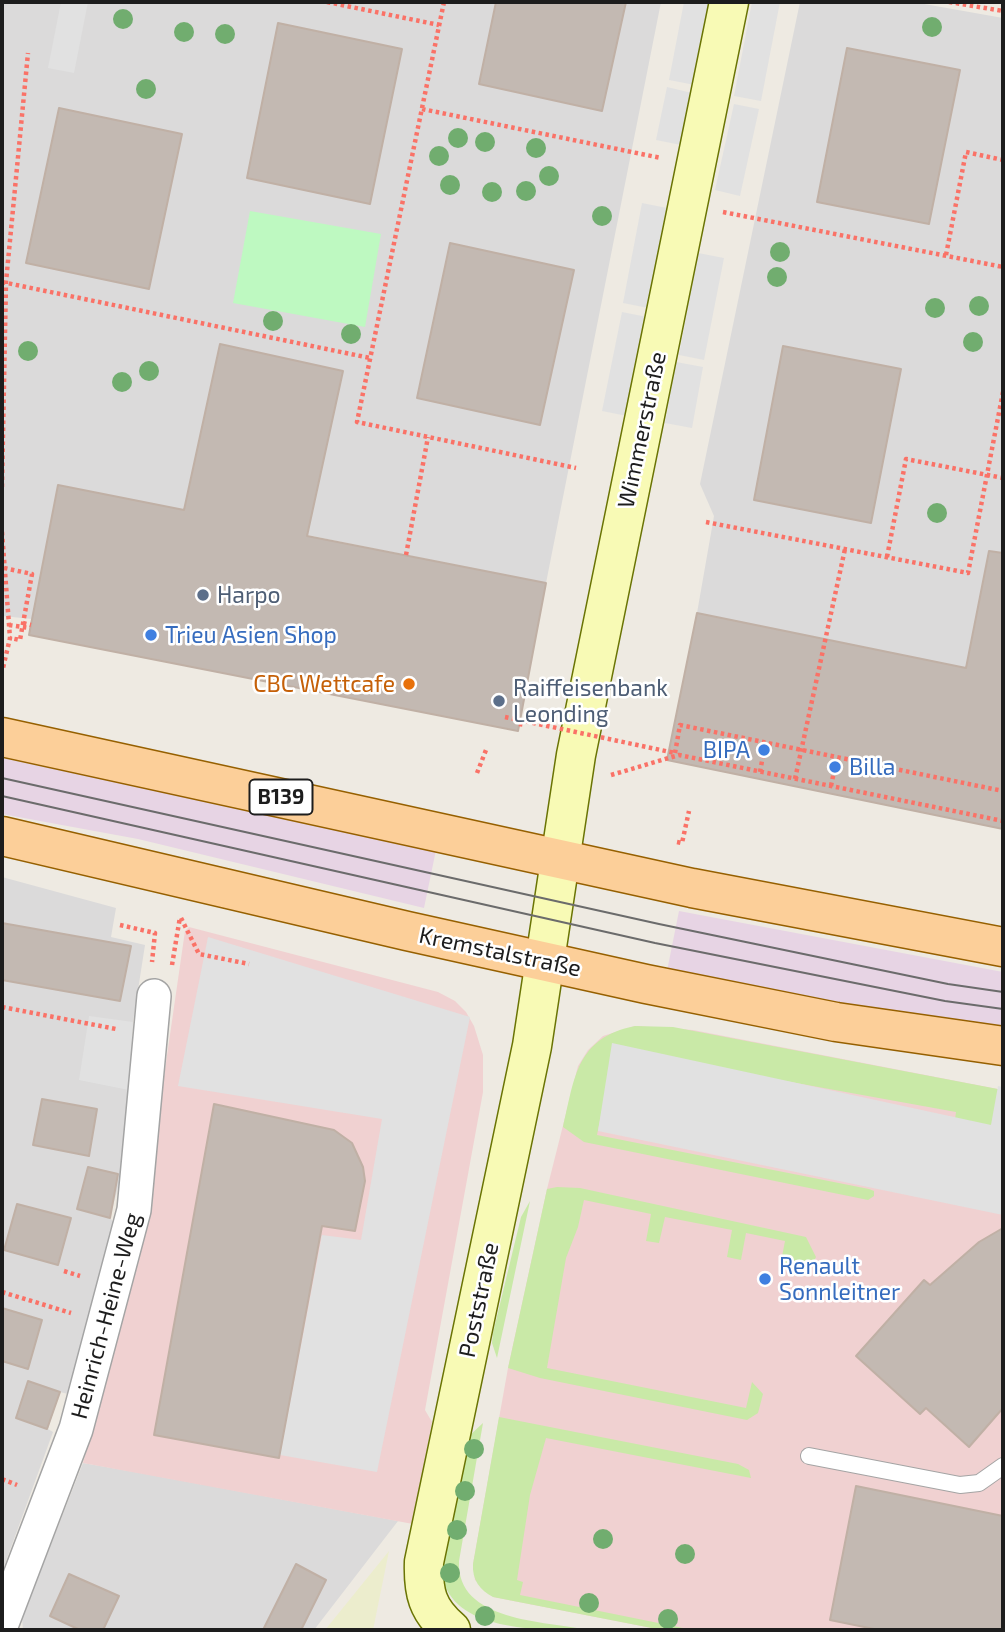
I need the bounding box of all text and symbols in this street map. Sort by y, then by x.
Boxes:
street label: Wimmerstraße [612,349,672,511]
place label: Harpo [217,581,281,609]
marker: Harpo [195,587,211,603]
place label: Trieu Asien Shop [165,621,337,649]
marker: Trieu Asien Shop [143,627,159,643]
place label: CBC Wettcafe [253,670,395,698]
place label: Raiffeisenbank Leonding [513,674,668,728]
marker: CBC Wettcafe [401,676,417,692]
marker: Raiffeisenbank Leonding [491,693,507,709]
place label: BIPA [703,736,750,764]
marker: BIPA [756,742,772,758]
place label: Billa [849,753,895,781]
marker: Billa [827,759,843,775]
road number: B139 [250,780,312,814]
street label: Kremstalstraße [416,921,584,983]
street label: Heinrich-Heine-Weg [65,1210,147,1422]
street label: Poststraße [453,1240,505,1360]
place label: Renault Sonnleitner [779,1252,900,1306]
marker: Renault Sonnleitner [757,1271,773,1287]

